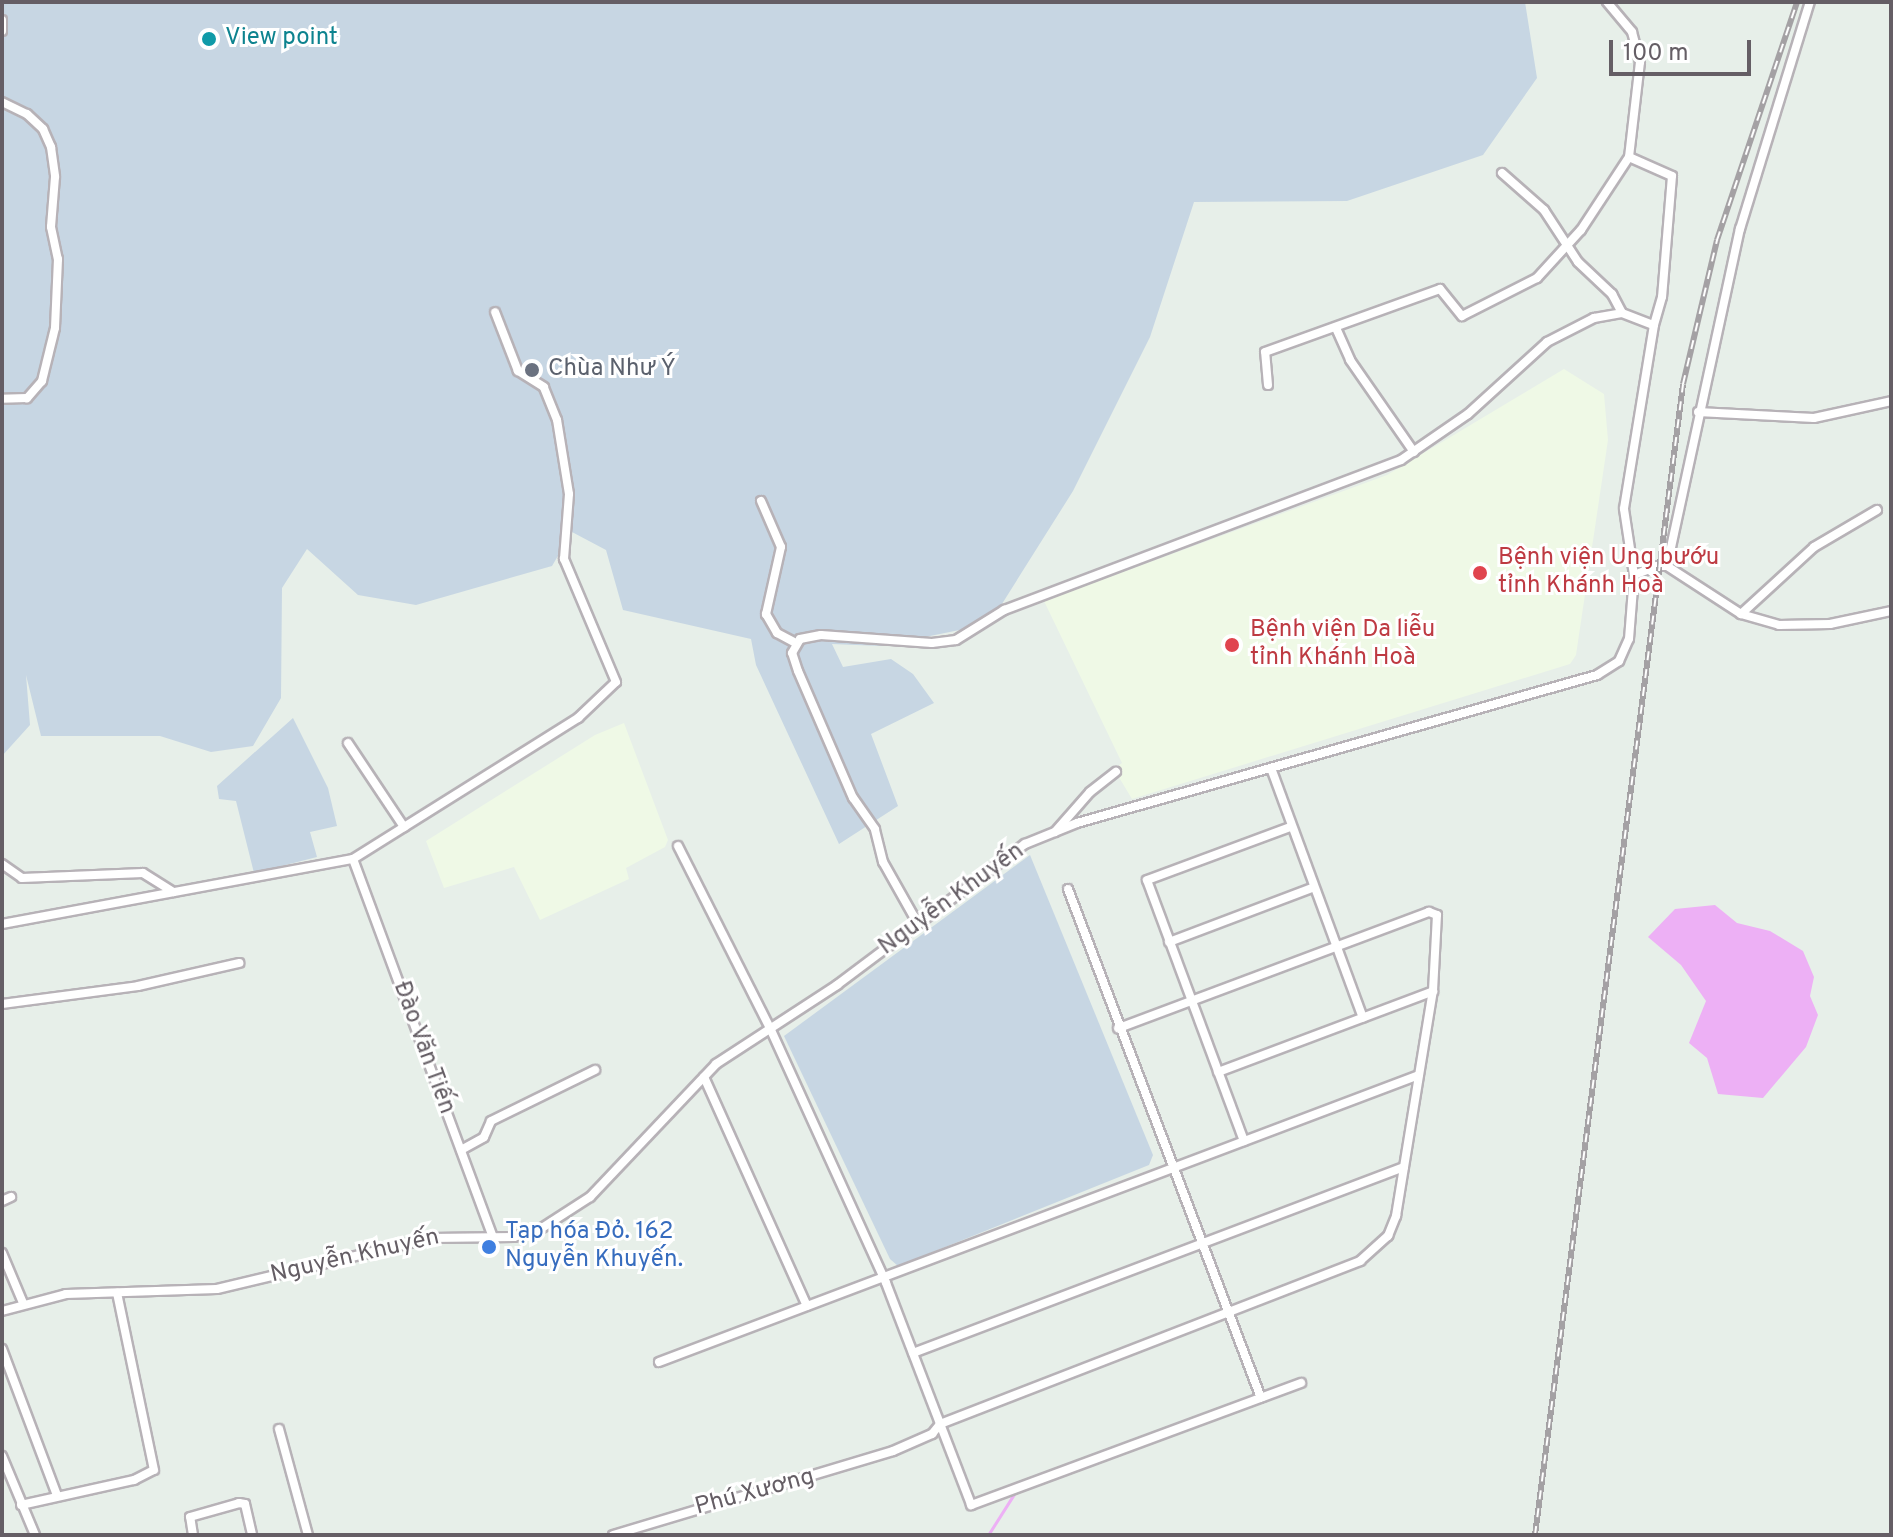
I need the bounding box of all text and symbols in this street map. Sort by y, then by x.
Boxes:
scale bar [1613,24,1755,74]
place label: View point [225,25,338,53]
marker: View point [200,30,218,48]
text: 100 m [1623,39,1689,69]
place label: Chùa Như Ý [548,356,677,384]
marker: Chùa Như Ý [523,361,541,379]
place label: Bệnh viện Ung bướu tỉnh Khánh Hoà [1498,545,1719,601]
marker: Bệnh viện Ung bướu tỉnh Khánh Hoà [1469,562,1491,584]
place label: Bệnh viện Da liễu tỉnh Khánh Hoà [1250,617,1435,673]
marker: Bệnh viện Da liễu tỉnh Khánh Hoà [1221,634,1243,656]
street label: Nguyễn Khuyến [874,838,1030,962]
street label: Đào Văn Tiến [385,977,461,1119]
place label: Tạp hóa Đỏ. 162 Nguyễn Khuyến. [505,1219,683,1275]
street label: Nguyễn Khuyến [268,1224,442,1290]
marker: Tạp hóa Đỏ. 162 Nguyễn Khuyến. [480,1238,498,1256]
street label: Phú Xương [692,1463,818,1523]

